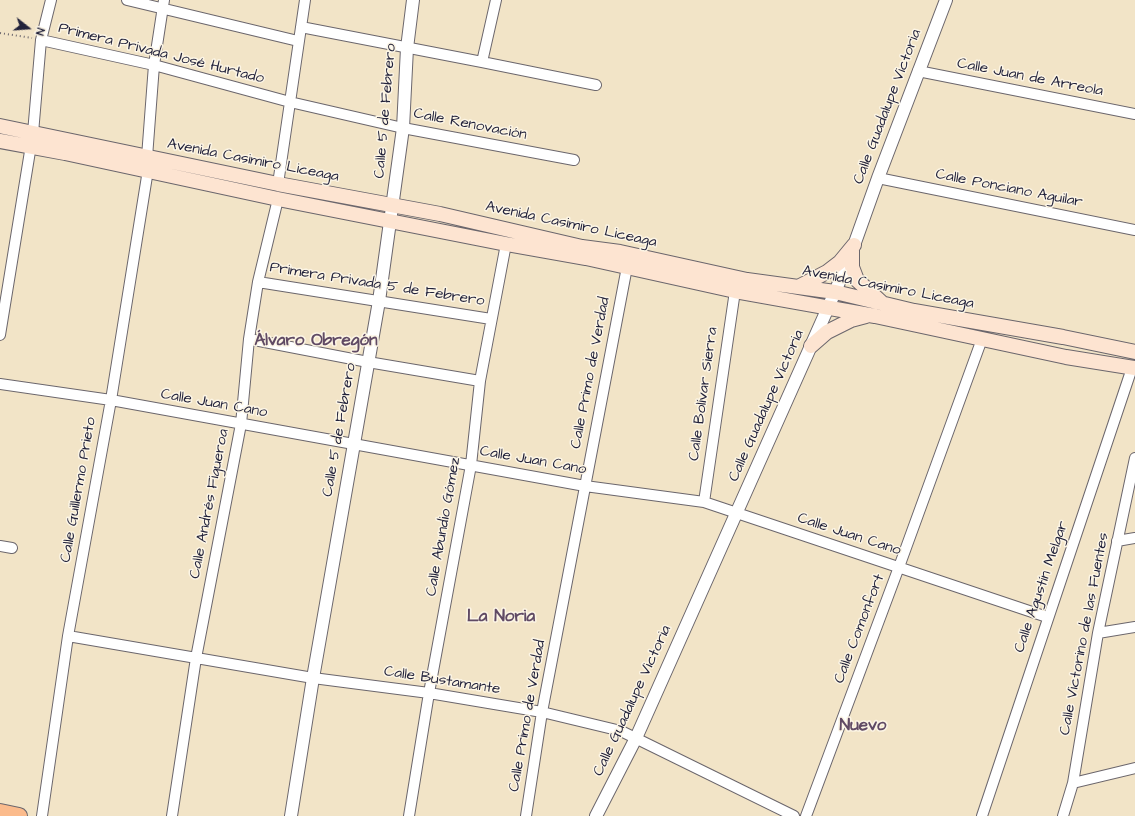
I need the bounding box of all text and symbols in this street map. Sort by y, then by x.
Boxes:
north arrow [8,8,48,48]
street label: Primera Privada José Hurtado [56,20,266,88]
text: N [32,26,48,37]
street label: Calle Guadalupe Victoria [850,27,926,187]
street label: Calle 5 de Febrero [371,43,401,179]
street label: Calle Juan de Arreola [955,55,1105,101]
street label: Calle Renovación [412,105,528,145]
street label: Avenida Casimiro Liceaga [166,136,340,186]
street label: Calle Ponciano Aguilar [934,166,1084,212]
street label: Avenida Casimiro Liceaga [484,198,658,252]
street label: Primera Privada 5 de Febrero [268,259,486,311]
street label: Avenida Casimiro Liceaga [801,263,975,313]
street label: Calle Primo de Verdad [567,296,615,450]
street label: Calle Bolívar Sierra [686,326,722,462]
street label: Calle Guadalupe Victoria [725,327,809,485]
district label: Álvaro Obregón [254,331,378,351]
street label: Calle 5 de Febrero [319,362,361,498]
street label: Calle Juan Cano [159,386,269,422]
street label: Calle Guillermo Prieto [57,416,101,564]
street label: Calle Andrés Figueroa [187,428,233,580]
street label: Calle Juan Cano [478,443,588,479]
street label: Calle Abundio Gómez [423,456,465,598]
street label: Calle Juan Cano [795,510,903,560]
street label: Calle Agustín Melgar [1011,519,1073,655]
street label: Calle Victorino de las Fuentes [1057,531,1113,737]
street label: Calle Comonfort [831,572,889,686]
district label: La Noria [467,607,535,627]
street label: Calle Guadalupe Victoria [590,623,676,779]
street label: Calle Primo de Verdad [506,639,550,793]
street label: Calle Bustamante [383,663,501,699]
district label: Nuevo [840,716,886,736]

